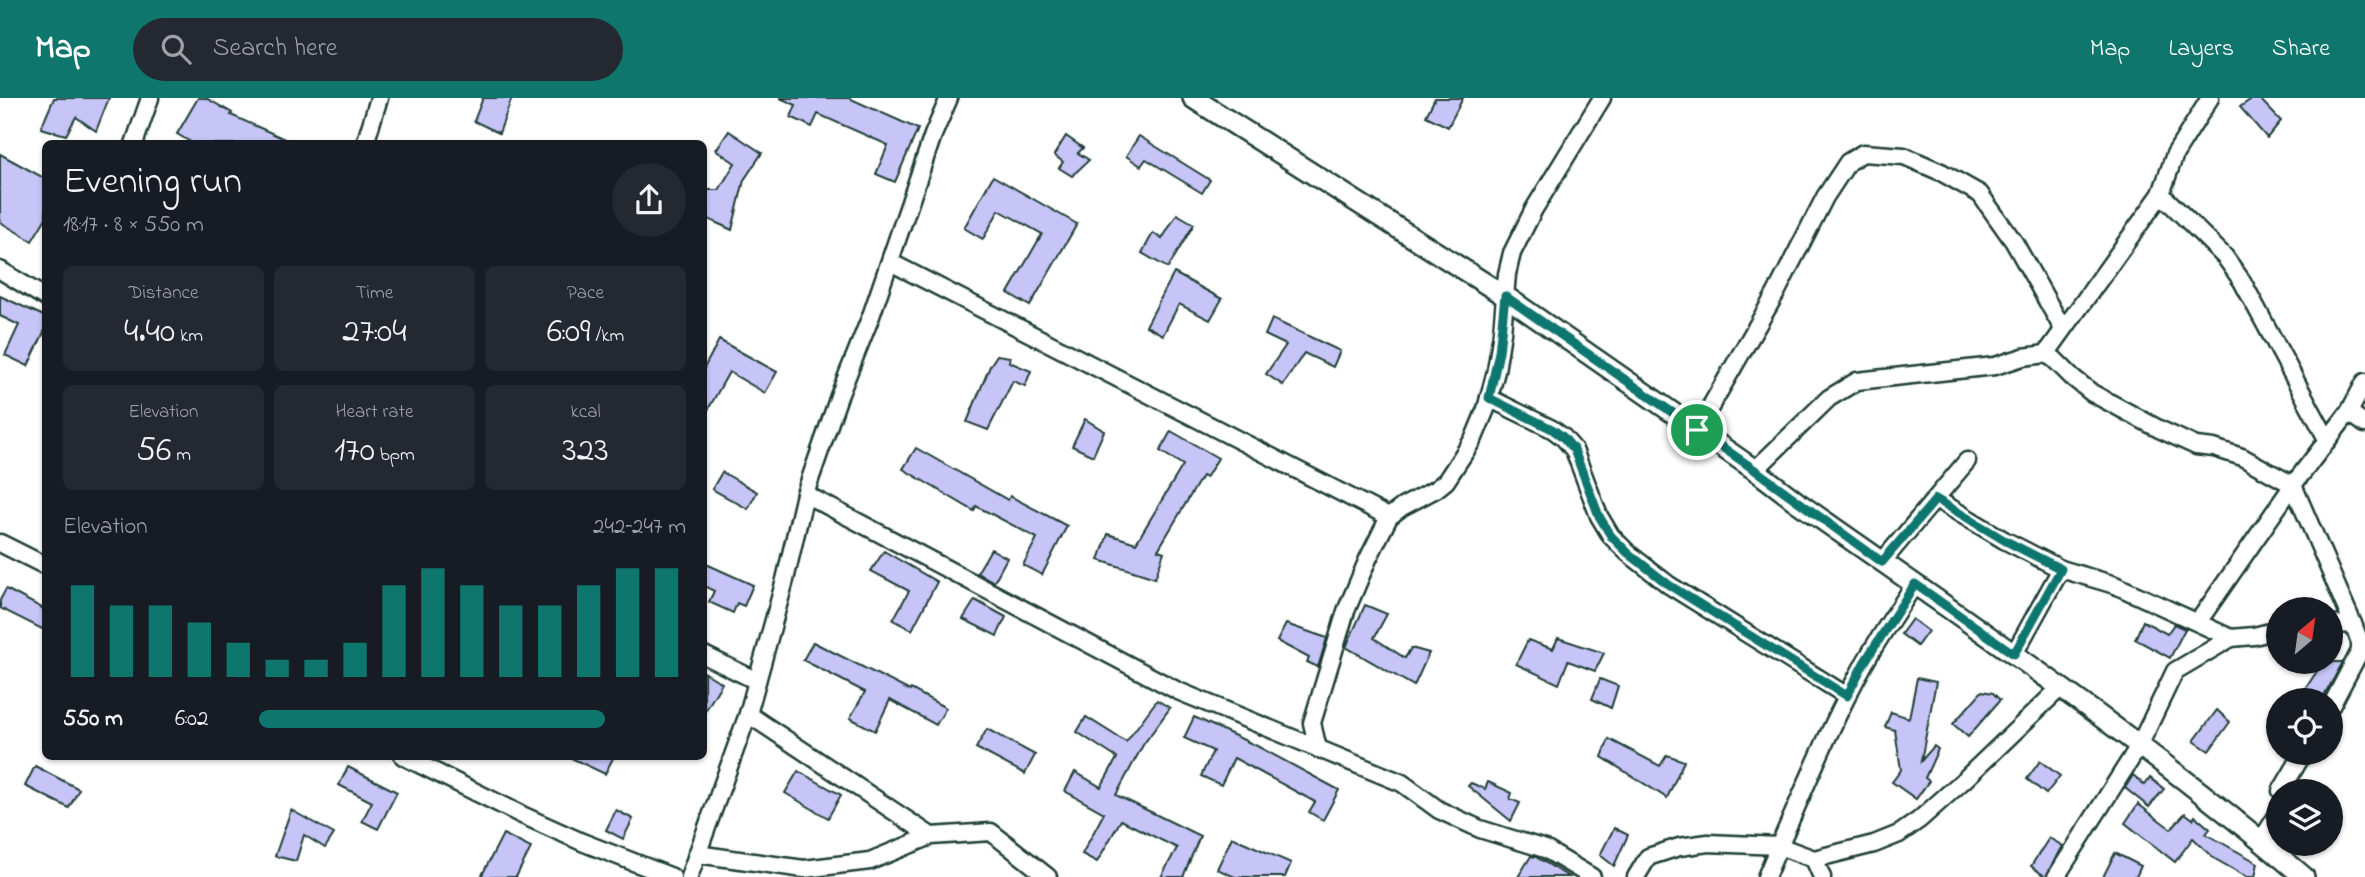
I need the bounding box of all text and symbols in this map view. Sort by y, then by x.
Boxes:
search box [133,18,623,81]
text: Map [35,25,91,73]
icon: search [157,30,195,68]
text: Search here [213,30,337,68]
text: Map [2090,32,2130,67]
text: Layers [2168,32,2234,67]
text: Share [2272,32,2330,67]
text: Evening run [63,155,242,211]
button: share [612,163,686,237]
text: 18:17 · 8 × 550 m [63,209,204,242]
text: Distance [129,280,199,307]
text: Time [356,280,393,307]
text: Pace [567,280,604,307]
text: 4.40 [124,307,175,358]
text: 27:04 [342,307,407,358]
text: 6:09 [547,307,591,358]
text: km [175,323,203,350]
text: /km [591,323,624,350]
text: Elevation [129,399,198,426]
text: Heart rate [336,399,413,426]
text: kcal [570,399,601,426]
pin [1667,400,1727,460]
icon: arrive [1678,411,1716,449]
text: 56 [136,426,171,477]
text: 170 [334,426,375,477]
text: 323 [562,426,609,477]
text: m [171,442,191,469]
text: bpm [375,442,415,469]
text: Elevation [63,511,148,544]
text: 242–247 m [593,511,686,544]
north arrow [2266,597,2343,674]
map controls [2266,597,2343,856]
button: locate [2266,688,2343,765]
text: 550 m [63,703,123,736]
text: 6:02 [175,703,208,736]
button: layers [2266,779,2343,856]

